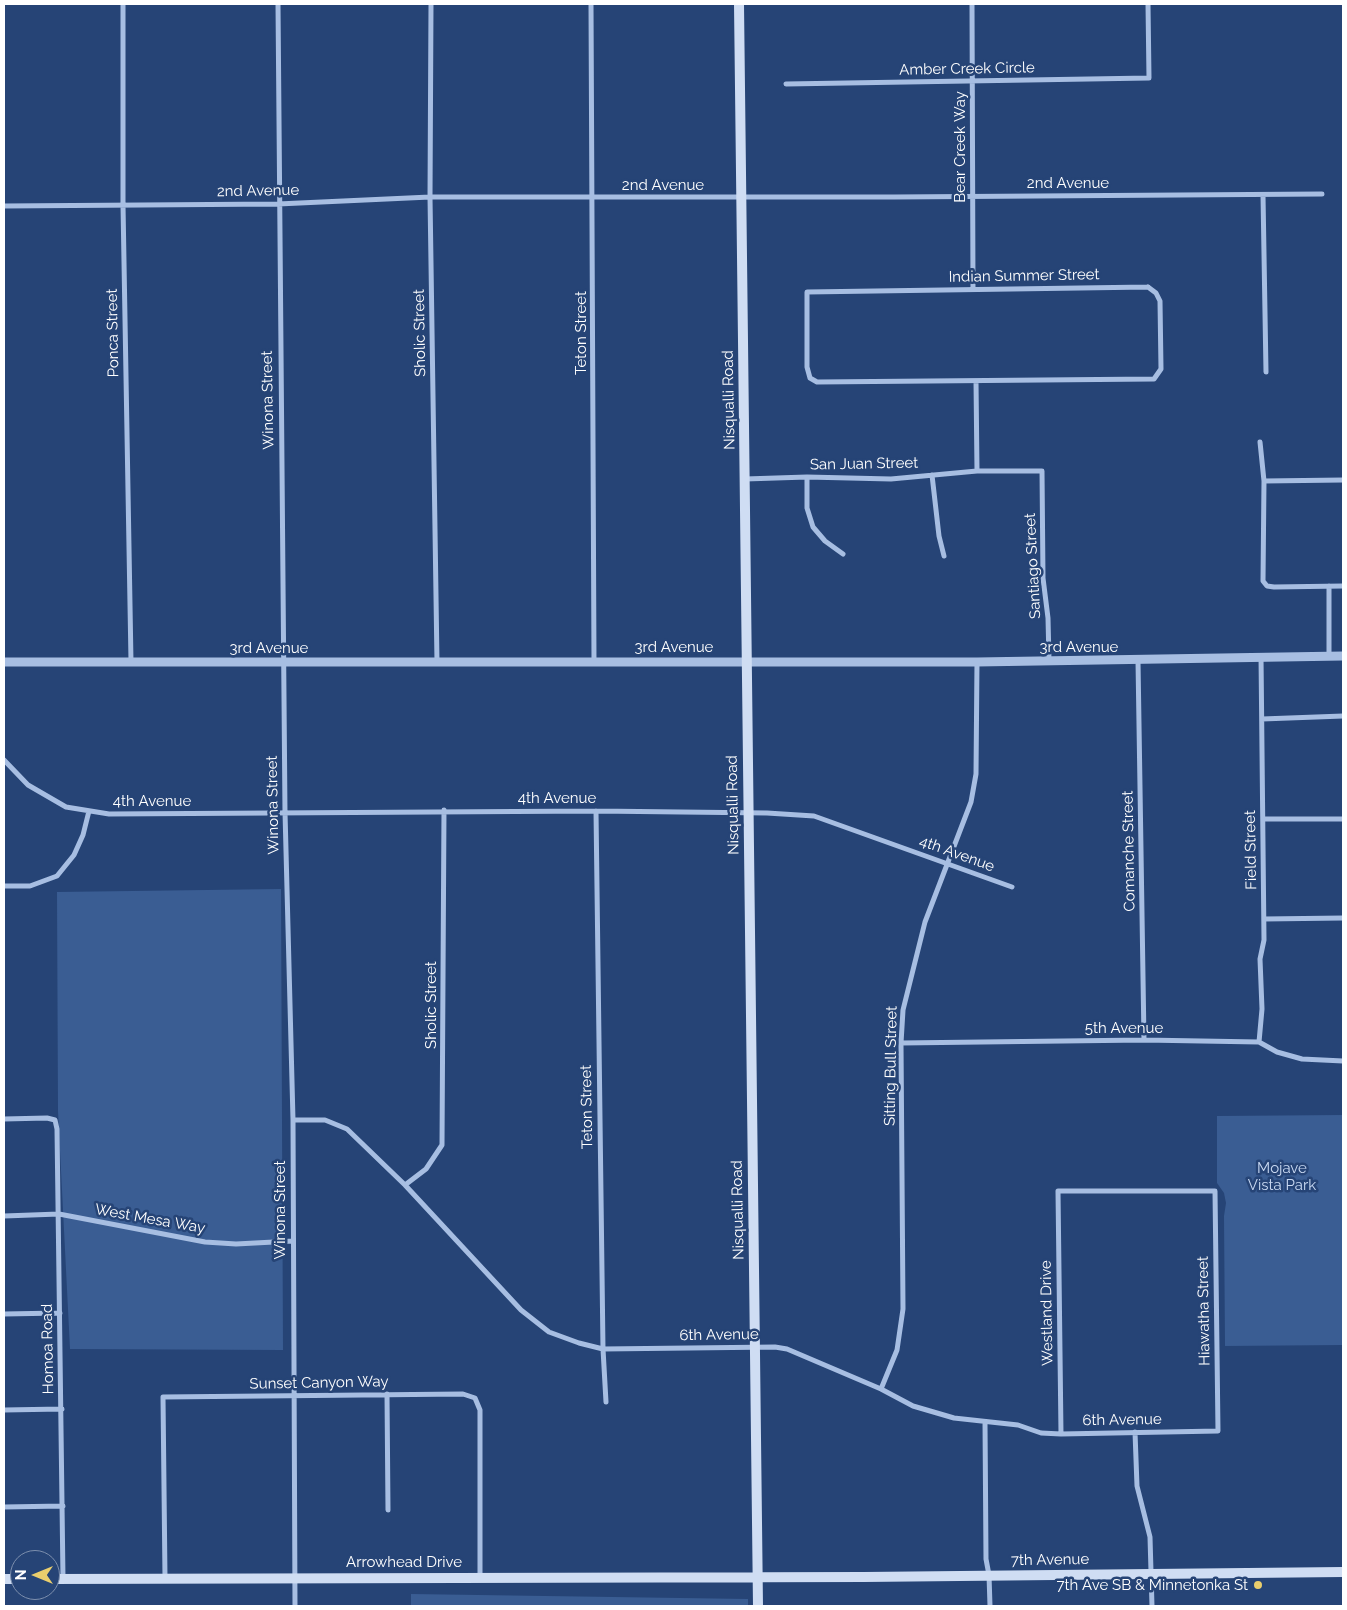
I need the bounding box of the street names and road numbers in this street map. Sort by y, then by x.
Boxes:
street label: Amber Creek Circle [899,59,1035,79]
street label: Bear Creek Way [951,91,969,203]
street label: 2nd Avenue [1027,174,1109,192]
street label: 2nd Avenue [622,176,704,194]
street label: 2nd Avenue [217,181,299,201]
street label: Indian Summer Street [948,266,1100,286]
street label: Ponca Street [103,289,123,377]
street label: Sholic Street [410,289,430,377]
street label: Teton Street [572,291,590,375]
street label: Winona Street [258,350,278,450]
street label: Nisqualli Road [719,350,739,450]
street label: San Juan Street [810,454,918,474]
street label: Santiago Street [1021,513,1045,619]
street label: 3rd Avenue [635,638,713,656]
street label: 3rd Avenue [1040,638,1118,656]
street label: 3rd Avenue [230,639,308,657]
street label: Winona Street [263,755,283,855]
street label: Nisqualli Road [723,755,743,855]
street label: 4th Avenue [518,789,596,807]
street label: Comanche Street [1119,790,1139,912]
street label: 4th Avenue [113,792,191,810]
street label: Field Street [1241,810,1261,890]
street label: 4th Avenue [917,832,997,876]
street label: Sholic Street [422,961,440,1049]
street label: Sitting Bull Street [881,1006,901,1126]
street label: 5th Avenue [1085,1019,1163,1037]
street label: Teton Street [577,1065,597,1149]
street label: Nisqualli Road [728,1160,748,1260]
street label: Winona Street [271,1161,289,1259]
street label: West Mesa Way [93,1200,207,1238]
street label: Hiawatha Street [1194,1256,1214,1366]
street label: Westland Drive [1037,1260,1057,1366]
street label: Homoa Road [38,1304,58,1394]
street label: 6th Avenue [679,1325,759,1345]
street label: Sunset Canyon Way [249,1373,389,1393]
street label: 6th Avenue [1082,1410,1162,1430]
street label: 7th Avenue [1011,1550,1089,1570]
street label: Arrowhead Drive [346,1553,462,1571]

